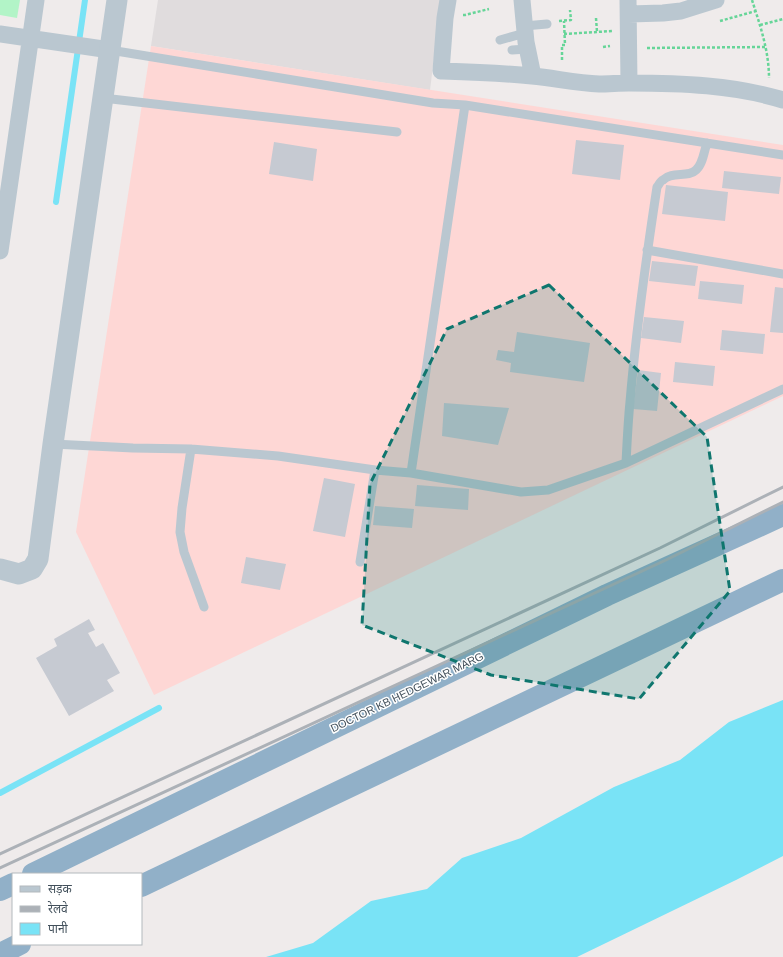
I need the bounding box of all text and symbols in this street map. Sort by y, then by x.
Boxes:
street label: DOCTOR KB HEDGEWAR MARG [329,650,485,734]
legend [12,873,142,945]
text: सड़क [48,882,73,896]
text: रेलवे [48,901,68,916]
text: पानी [48,921,69,936]

